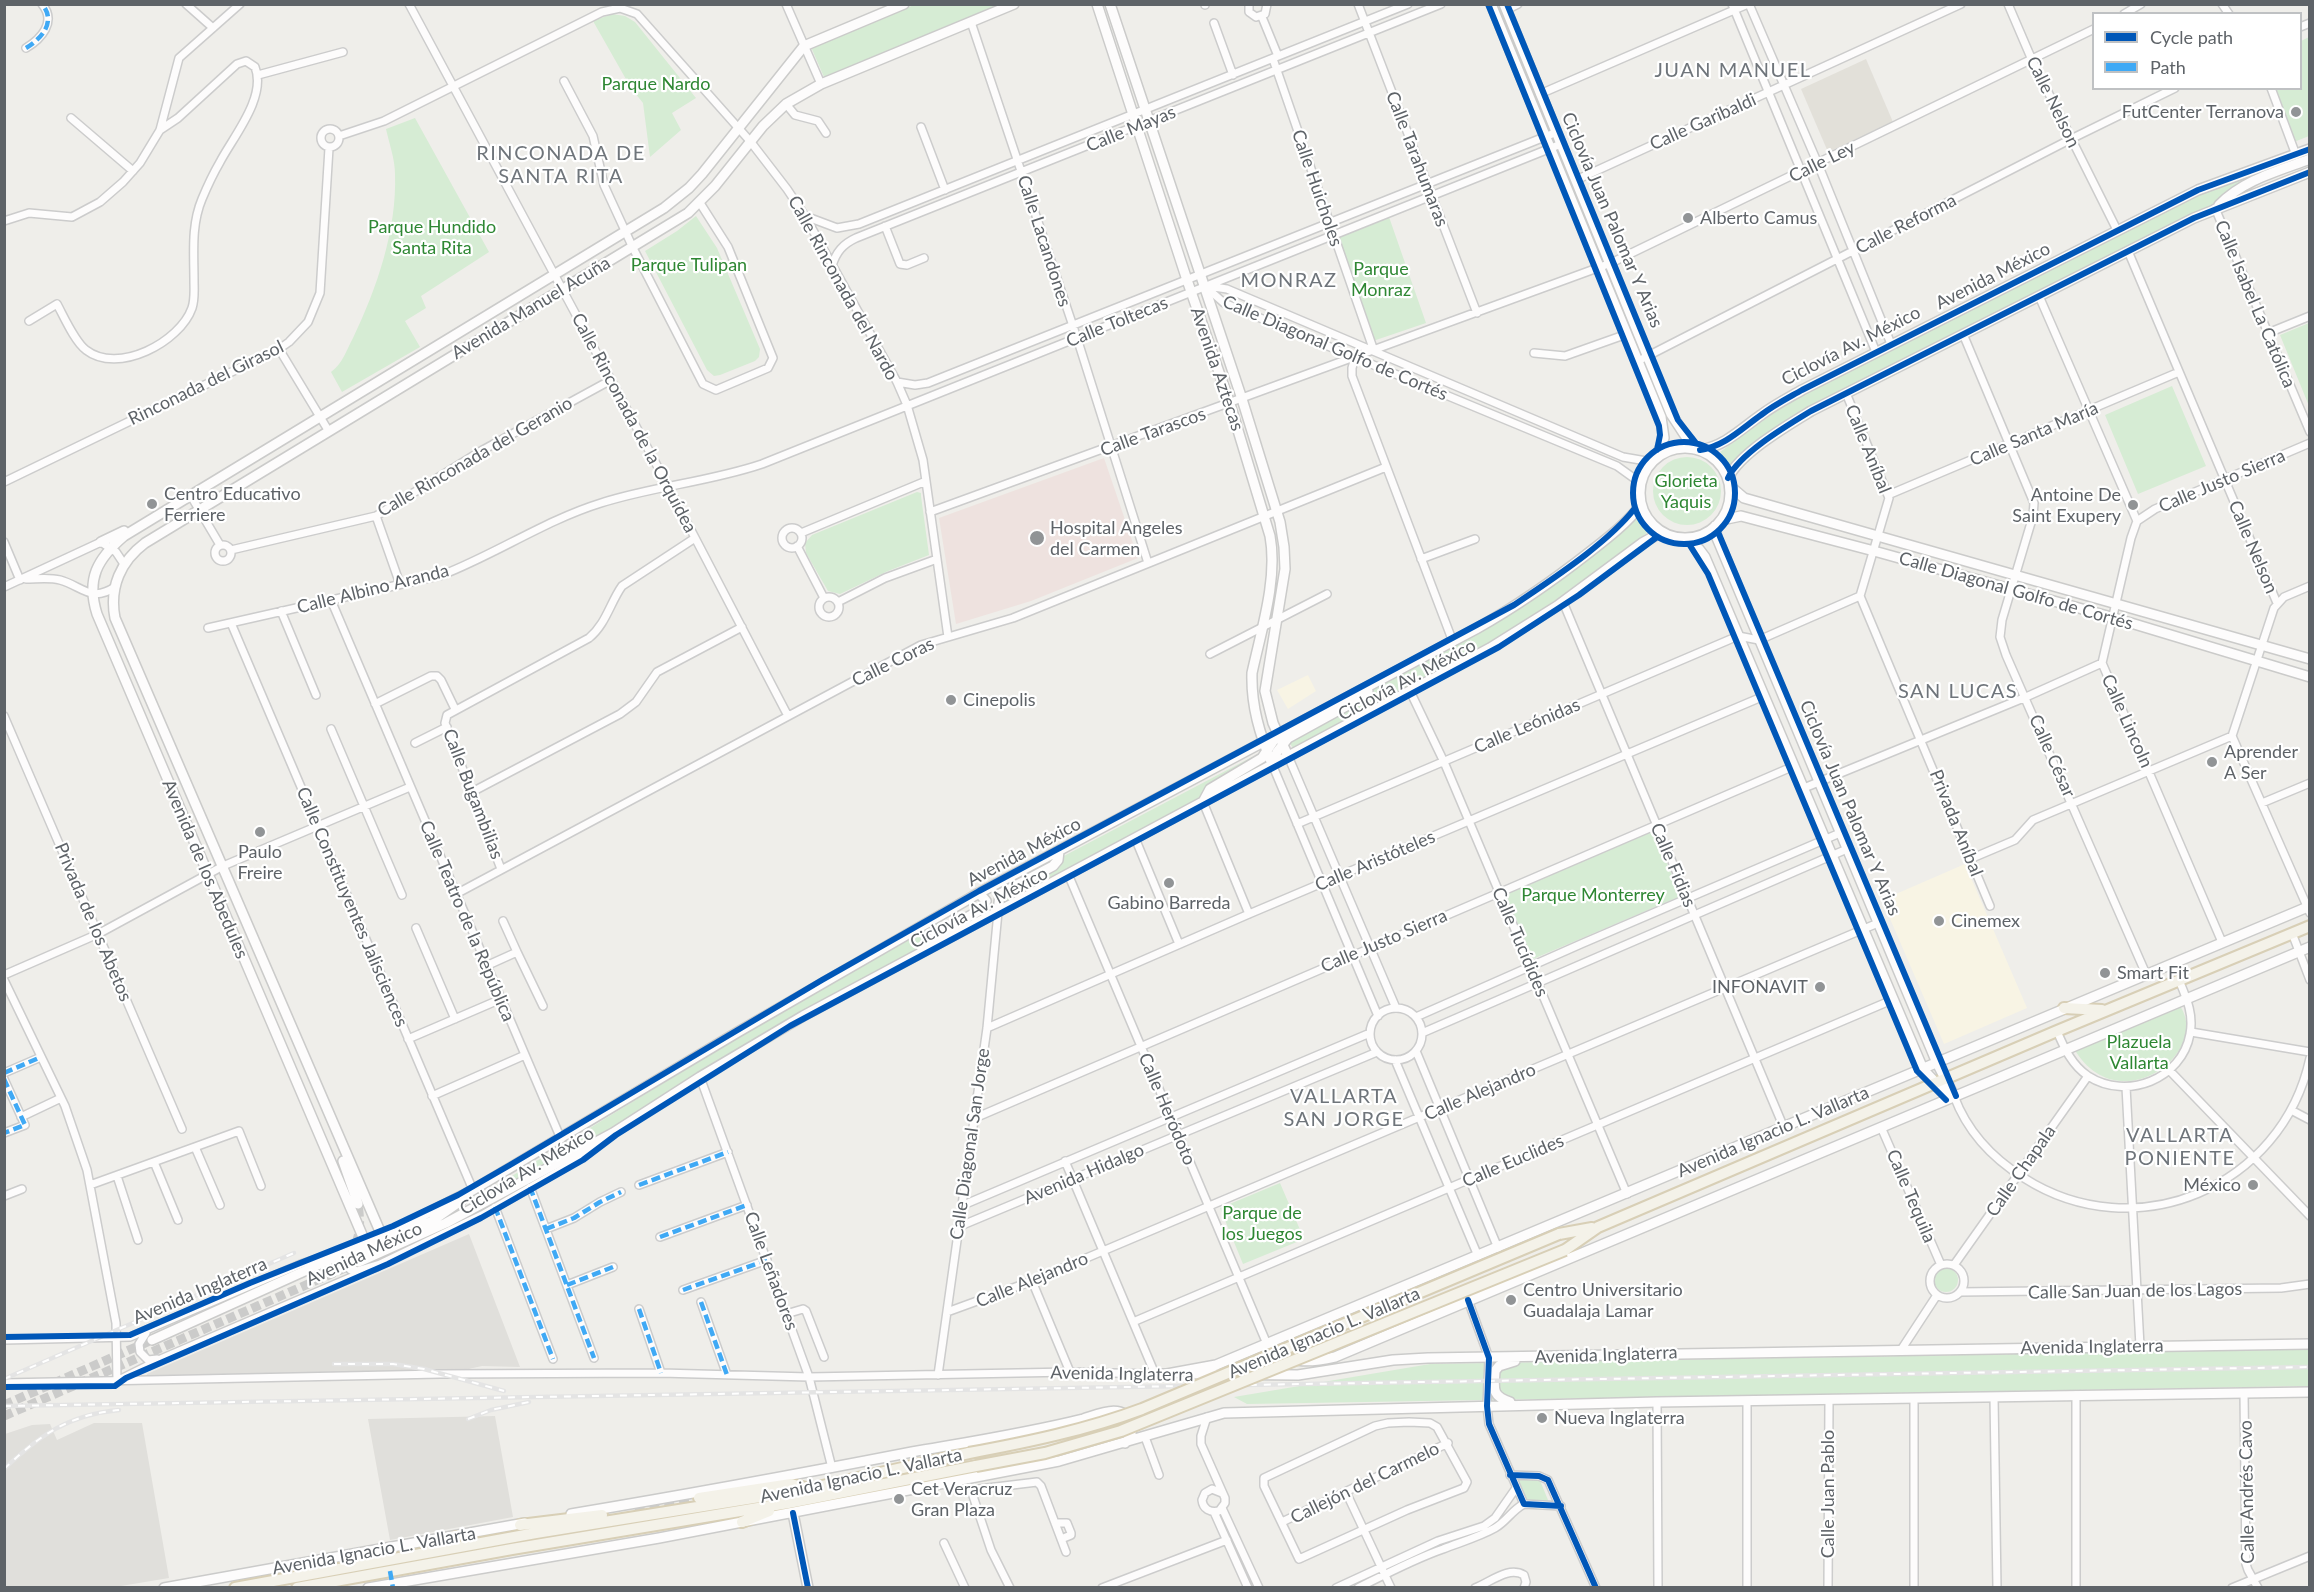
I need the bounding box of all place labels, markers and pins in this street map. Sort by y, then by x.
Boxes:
place label: FutCenter Terranova [2122,101,2284,123]
marker: FutCenter Terranova [2289,105,2303,119]
place label: Alberto Camus [1700,207,1817,229]
marker: Alberto Camus [1681,211,1695,225]
place label: Centro Educativo Ferriere [164,483,301,526]
place label: Antoine De Saint Exupery [2012,484,2121,526]
marker: Centro Educativo Ferriere [145,497,159,511]
marker: Antoine De Saint Exupery [2126,498,2140,512]
place label: Hospital Angeles del Carmen [1050,517,1183,560]
marker: Hospital Angeles del Carmen [1028,529,1046,547]
place label: Cinepolis [963,689,1036,711]
marker: Cinepolis [944,693,958,707]
place label: Aprender A Ser [2224,741,2298,783]
marker: Aprender A Ser [2205,755,2219,769]
marker: Paulo Freire [253,825,267,839]
place label: Paulo Freire [237,841,283,884]
marker: Gabino Barreda [1162,876,1176,890]
place label: Gabino Barreda [1107,892,1231,914]
place label: Cinemex [1951,910,2020,932]
marker: Cinemex [1932,914,1946,928]
place label: Smart Fit [2117,962,2189,984]
marker: Smart Fit [2098,966,2112,980]
place label: INFONAVIT [1712,976,1808,998]
marker: INFONAVIT [1813,980,1827,994]
place label: México [2183,1174,2241,1196]
marker: México [2246,1178,2260,1192]
place label: Centro Universitario Guadalaja Lamar [1523,1279,1683,1322]
marker: Centro Universitario Guadalaja Lamar [1504,1293,1518,1307]
place label: Nueva Inglaterra [1554,1407,1685,1429]
marker: Nueva Inglaterra [1535,1411,1549,1425]
place label: Cet Veracruz Gran Plaza [911,1478,1012,1520]
marker: Cet Veracruz Gran Plaza [892,1492,906,1506]

